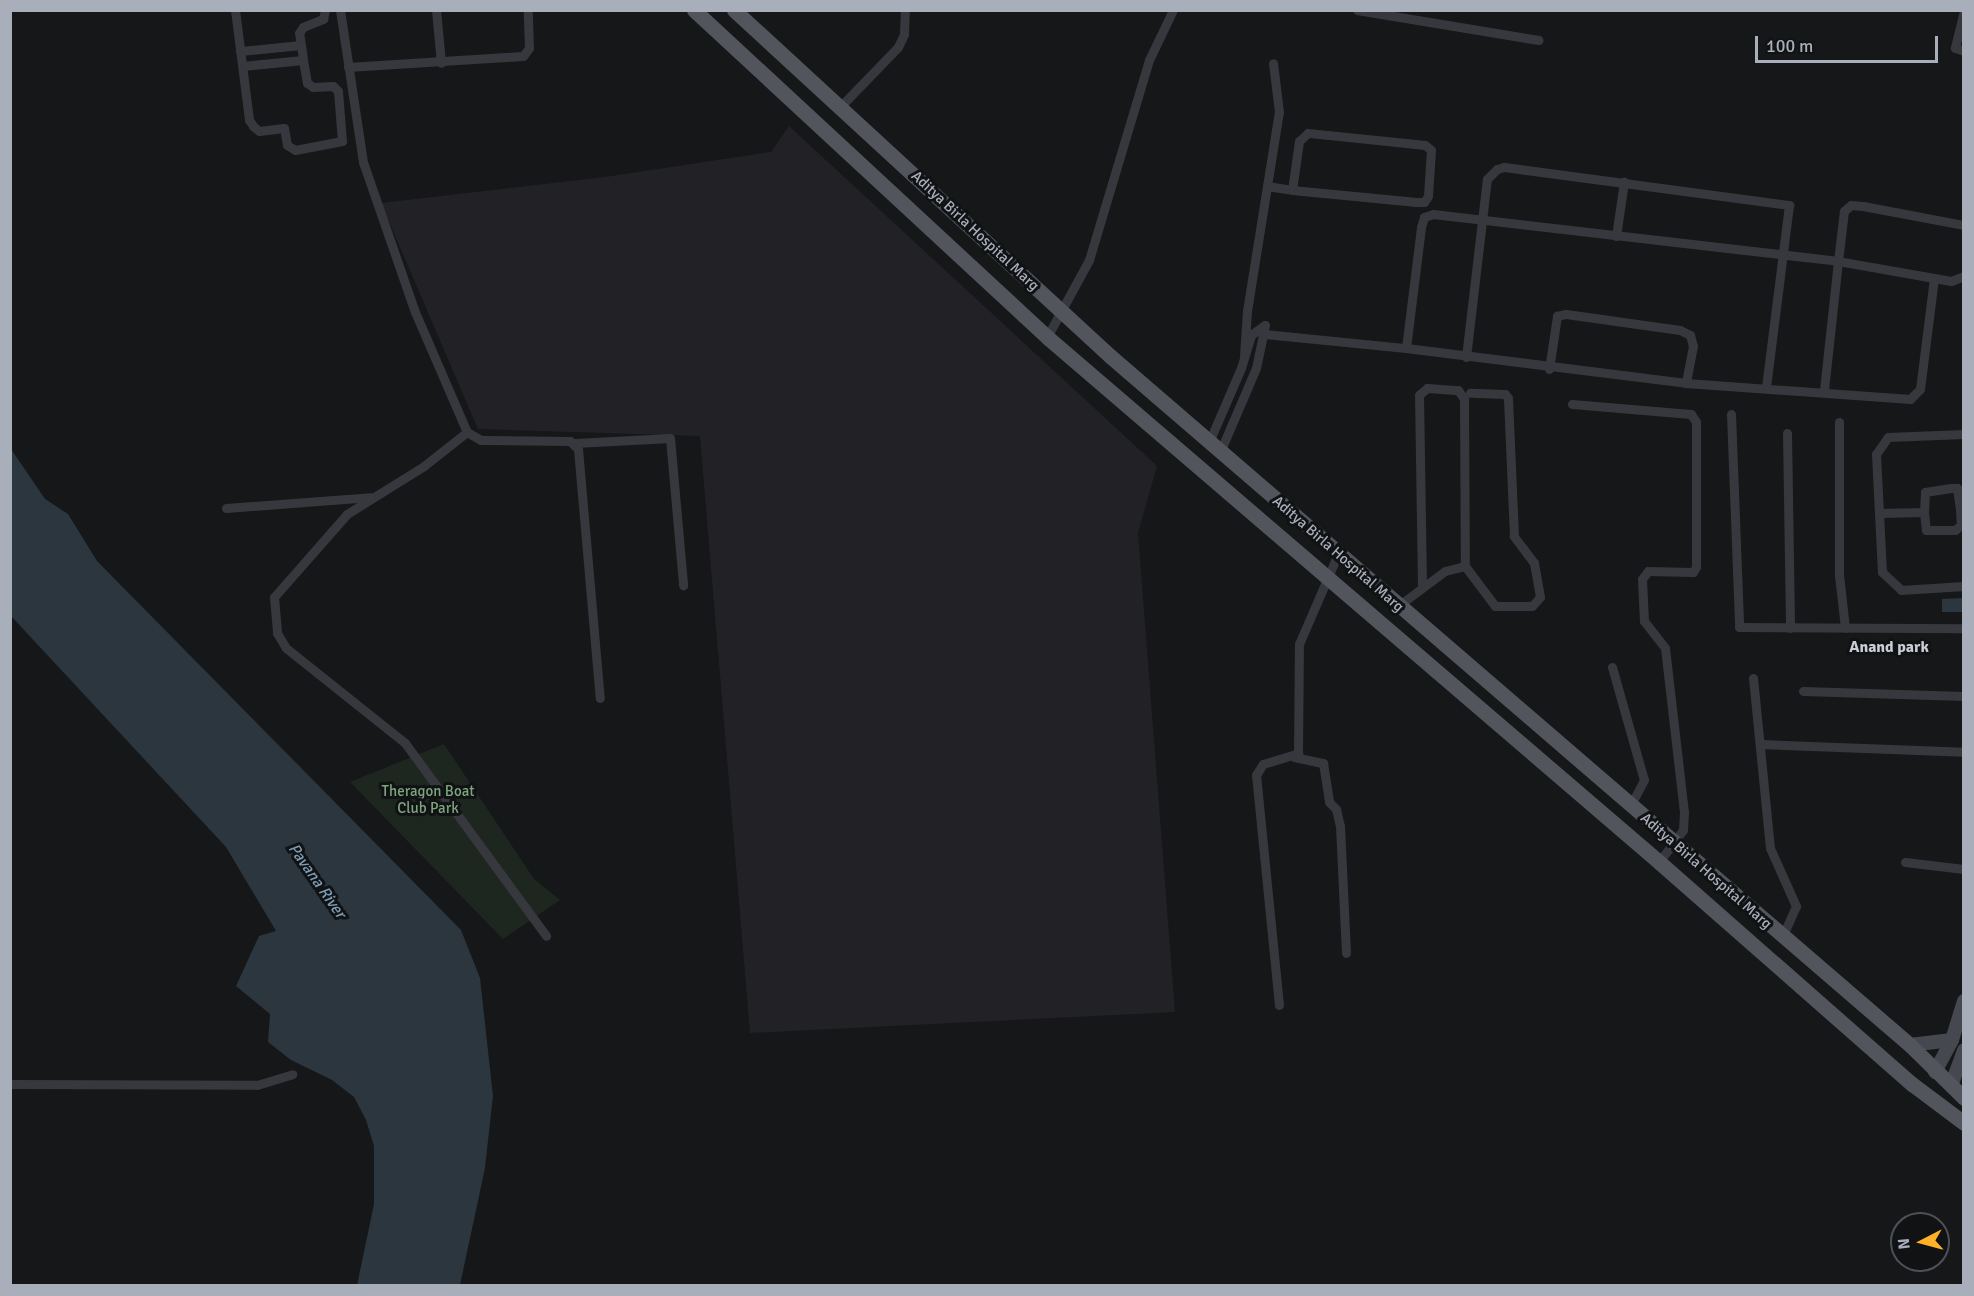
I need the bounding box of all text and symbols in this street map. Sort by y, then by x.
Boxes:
scale bar [1758,24,1941,62]
text: 100 m [1766,35,1813,57]
street label: Aditya Birla Hospital Marg [907,167,1043,295]
street label: Aditya Birla Hospital Marg [1269,492,1407,616]
district label: Anand park [1849,637,1929,657]
park label: Theragon Boat Club Park [382,782,474,817]
street label: Aditya Birla Hospital Marg [1637,809,1775,933]
water label: Pavana River [284,840,350,922]
north arrow [1890,1212,1950,1272]
text: N [1894,1237,1915,1250]

